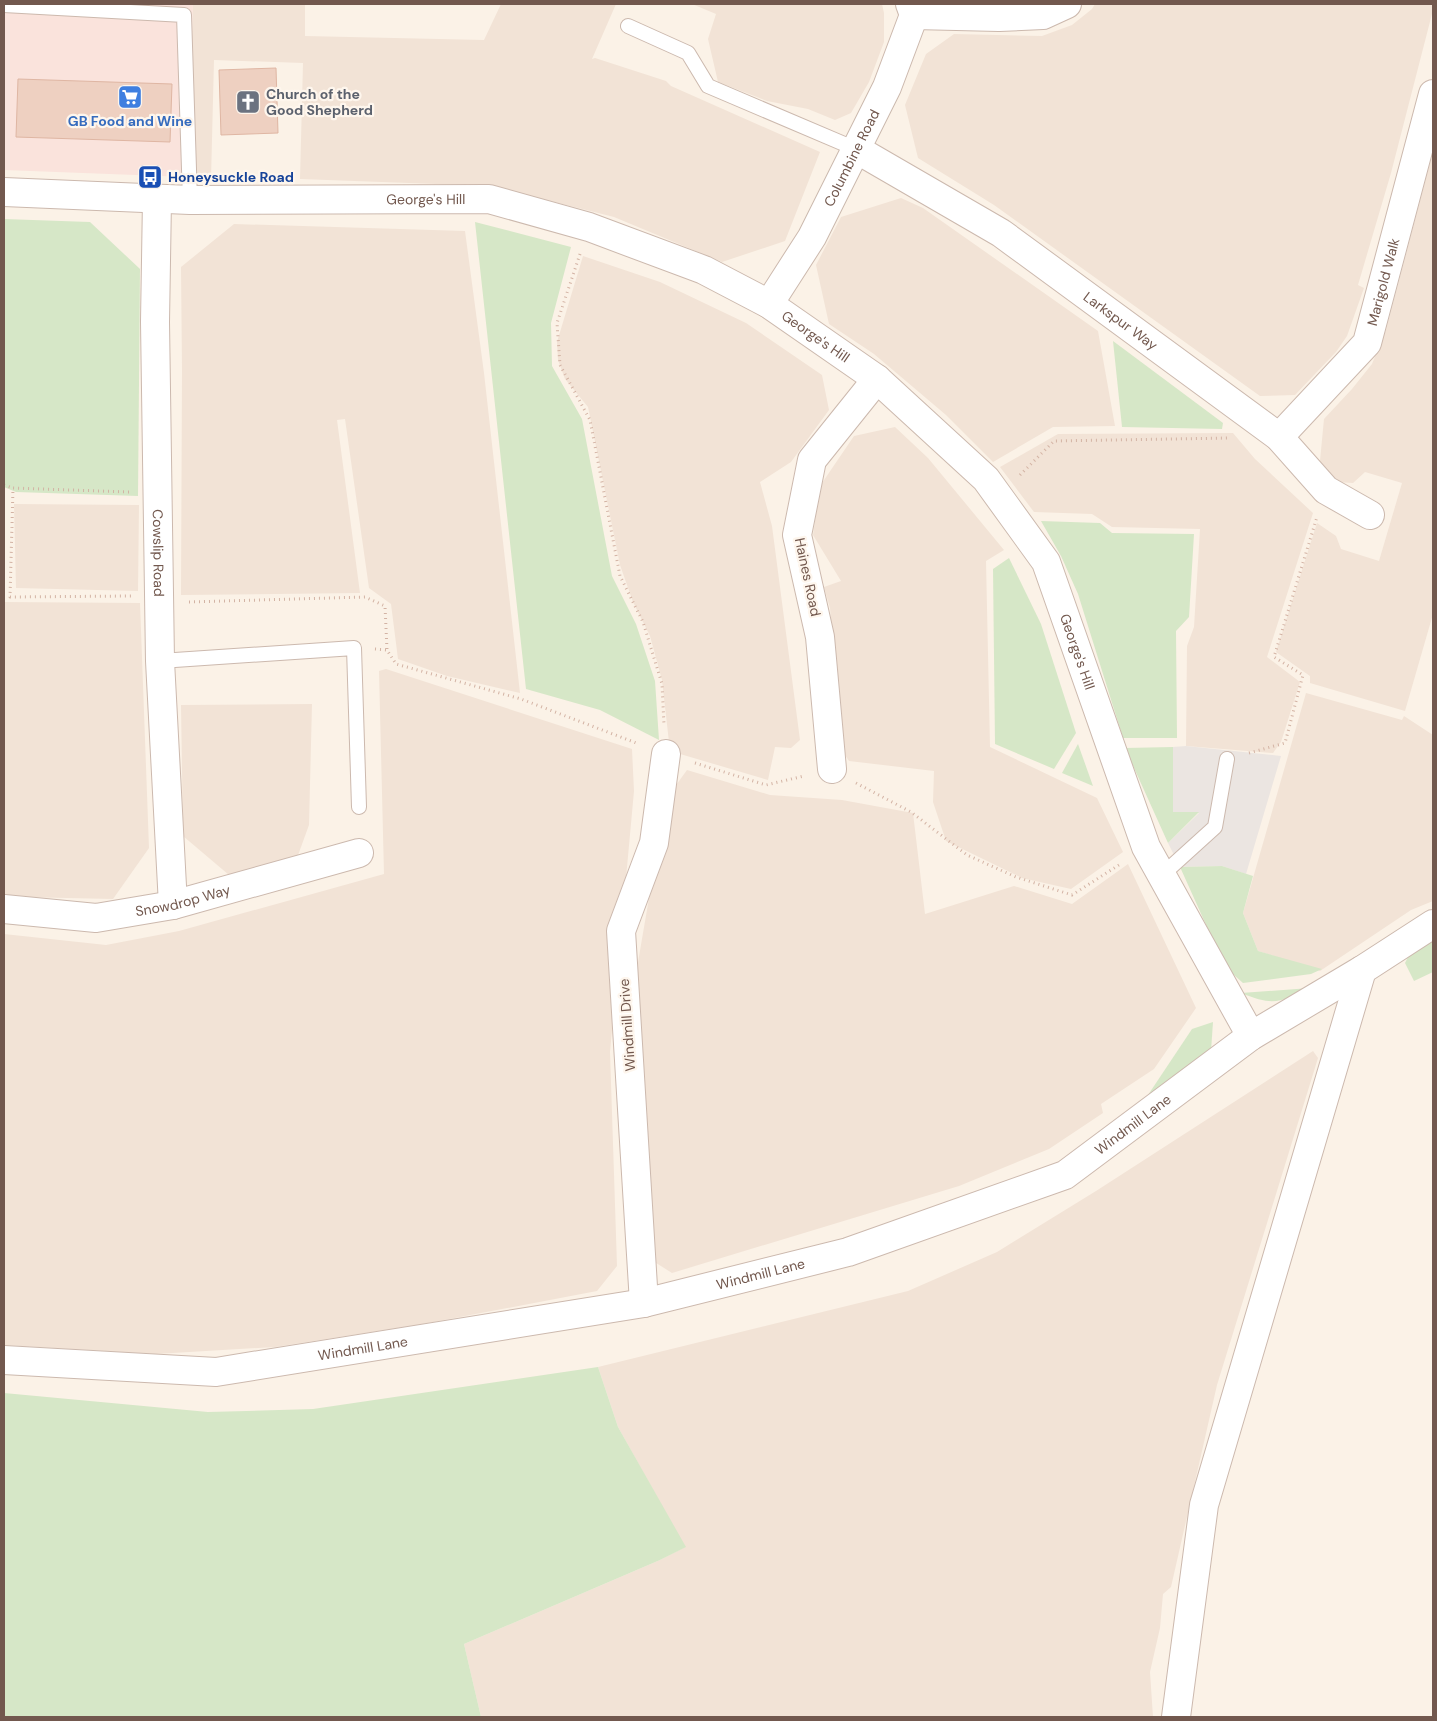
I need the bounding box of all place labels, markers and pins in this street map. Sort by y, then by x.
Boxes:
supermarket icon: GB Food and Wine [117,84,143,110]
place label: Church of the Good Shepherd [266,85,373,119]
church icon: Church of the Good Shepherd [235,89,261,115]
place label: GB Food and Wine [68,112,192,130]
bus stop icon: Honeysuckle Road [137,164,163,190]
place label: Honeysuckle Road [168,168,294,186]

